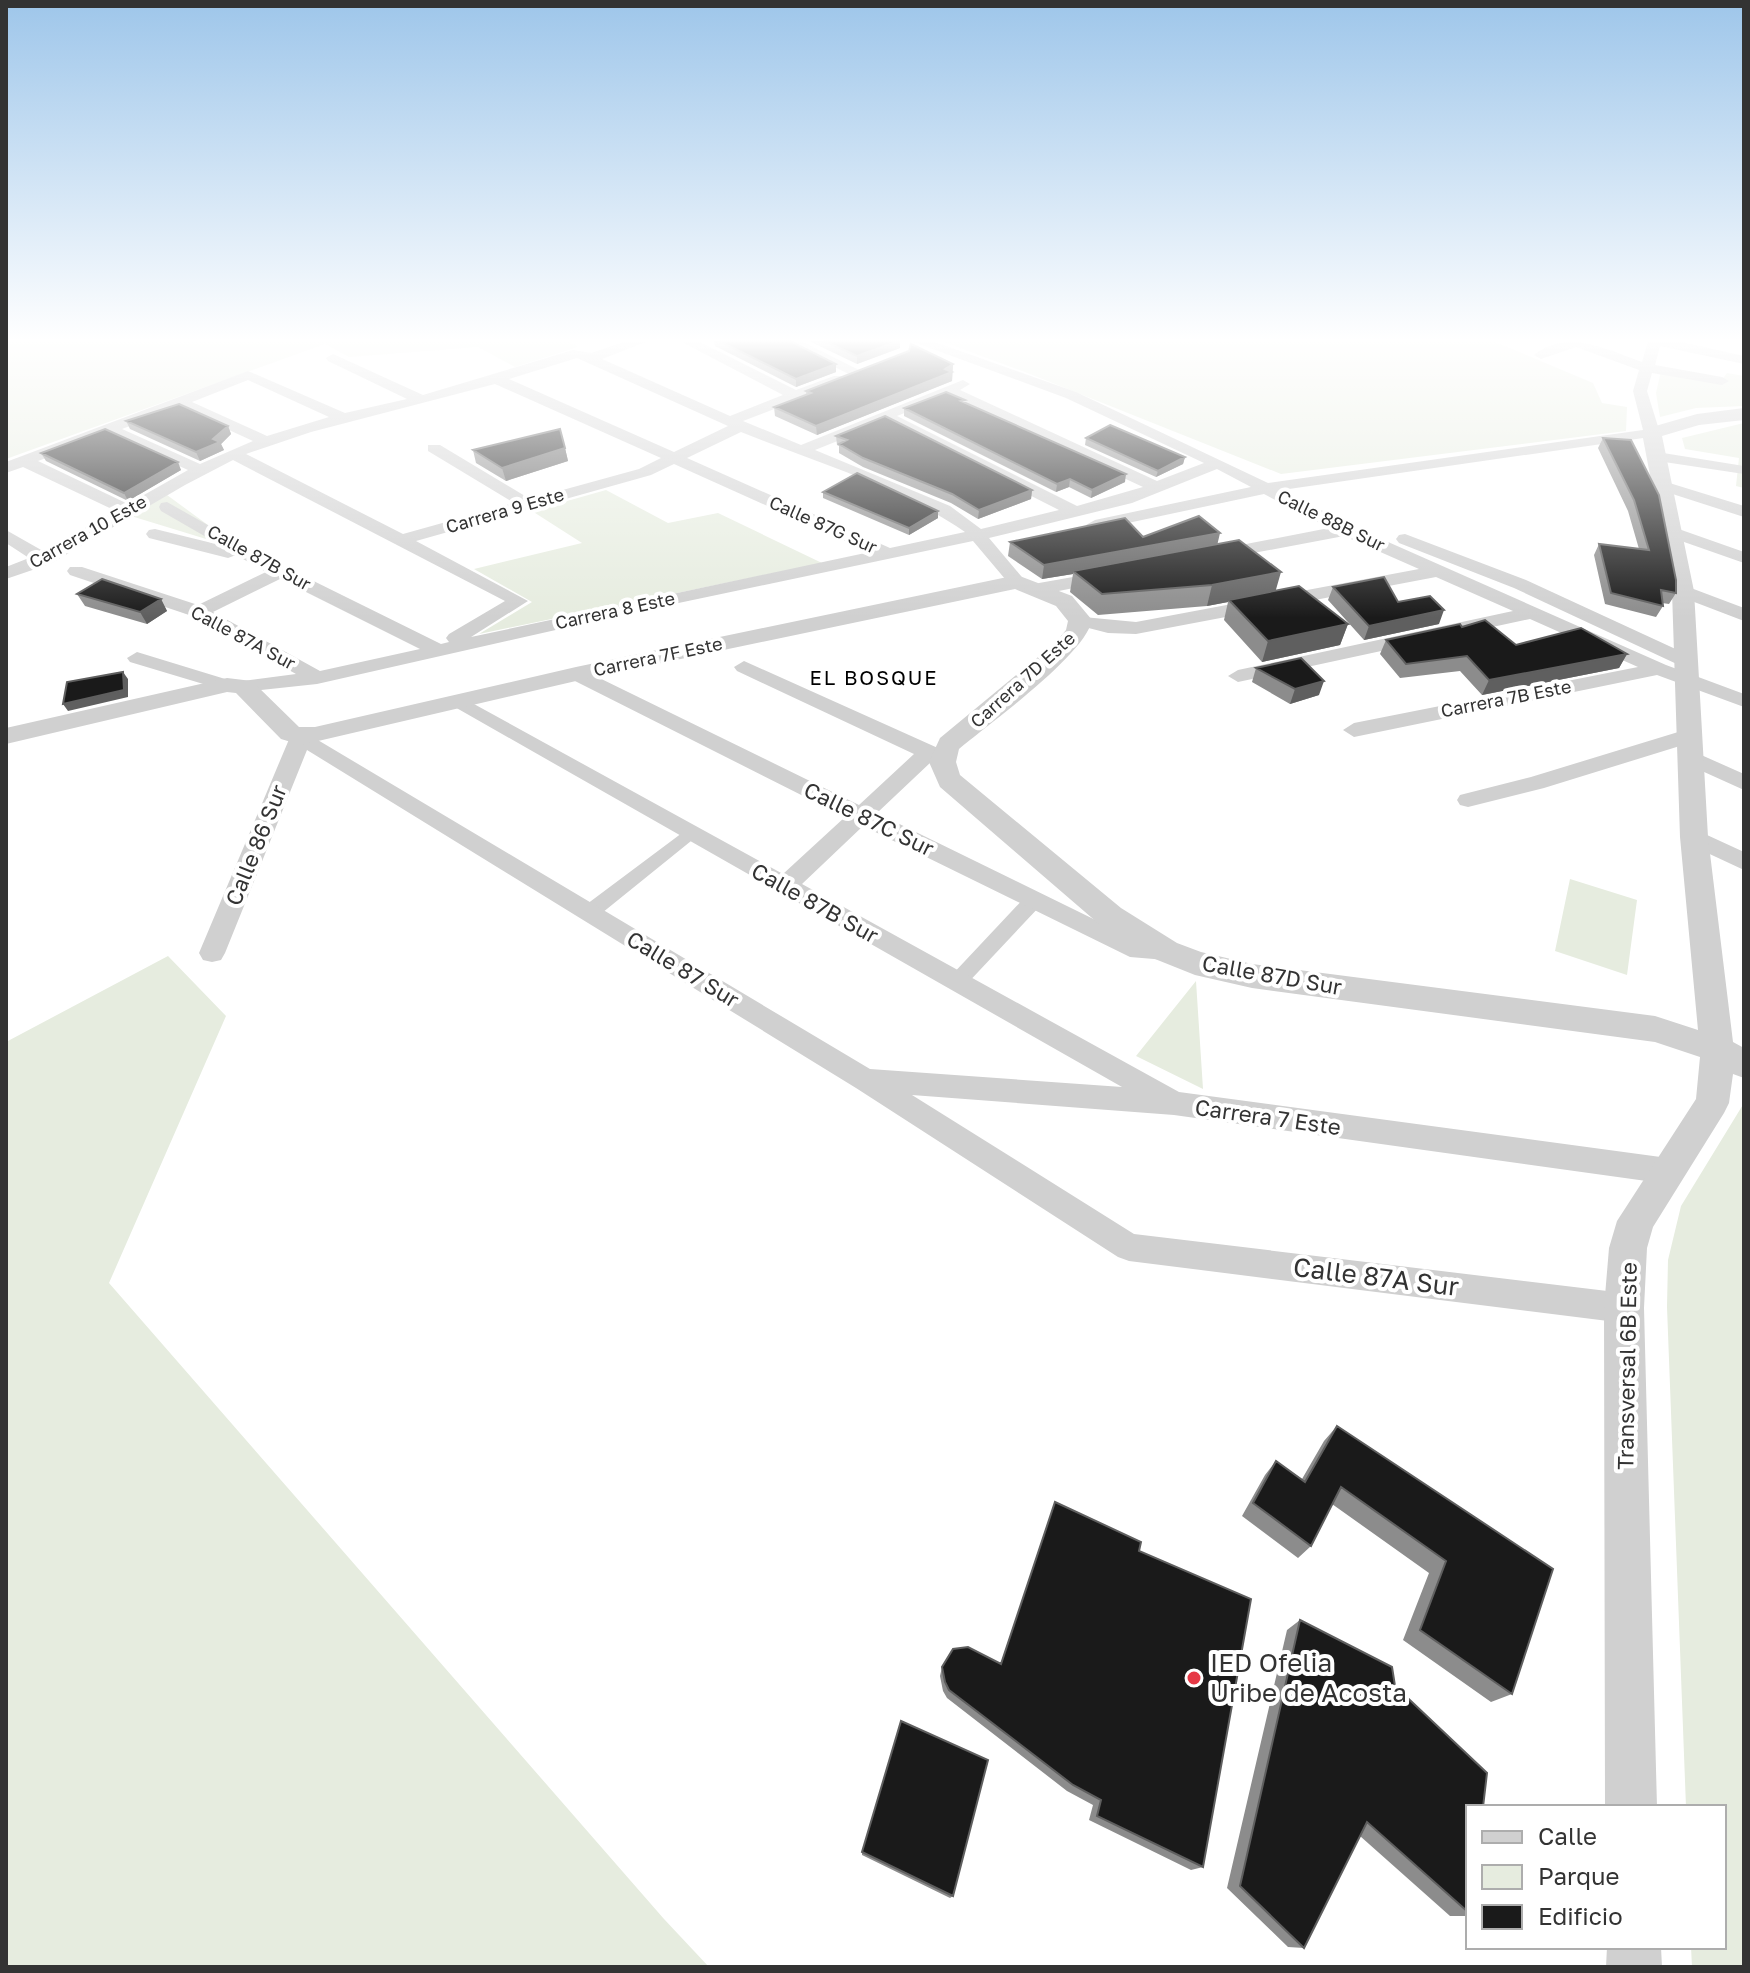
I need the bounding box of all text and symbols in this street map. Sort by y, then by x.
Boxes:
street label: Carrera 9 Este [443,483,566,537]
street label: Calle 88B Sur [1274,485,1389,556]
street label: Carrera 10 Este [25,490,150,572]
street label: Calle 87G Sur [766,490,881,558]
street label: Calle 87B Sur [204,520,315,595]
street label: Carrera 8 Este [553,587,677,633]
street label: Calle 87A Sur [187,600,299,674]
street label: Carrera 7D Este [966,627,1079,732]
street label: Carrera 7F Este [591,632,724,680]
district label: EL BOSQUE [809,665,939,689]
street label: Carrera 7B Este [1439,675,1573,721]
street label: Calle 87C Sur [800,776,939,862]
street label: Calle 86 Sur [219,780,292,909]
street label: Calle 87B Sur [747,857,884,949]
street label: Calle 87 Sur [622,925,745,1013]
street label: Calle 87D Sur [1200,949,1344,1000]
street label: Carrera 7 Este [1193,1093,1343,1140]
street label: Calle 87A Sur [1292,1251,1461,1302]
street label: Transversal 6B Este [1611,1262,1642,1470]
place label: IED Ofelia Uribe de Acosta [1210,1647,1407,1708]
marker: IED Ofelia Uribe de Acosta [1185,1669,1203,1687]
legend [1466,1805,1726,1949]
text: Calle [1538,1821,1597,1850]
text: Parque [1538,1861,1619,1890]
text: Edificio [1538,1901,1623,1930]

